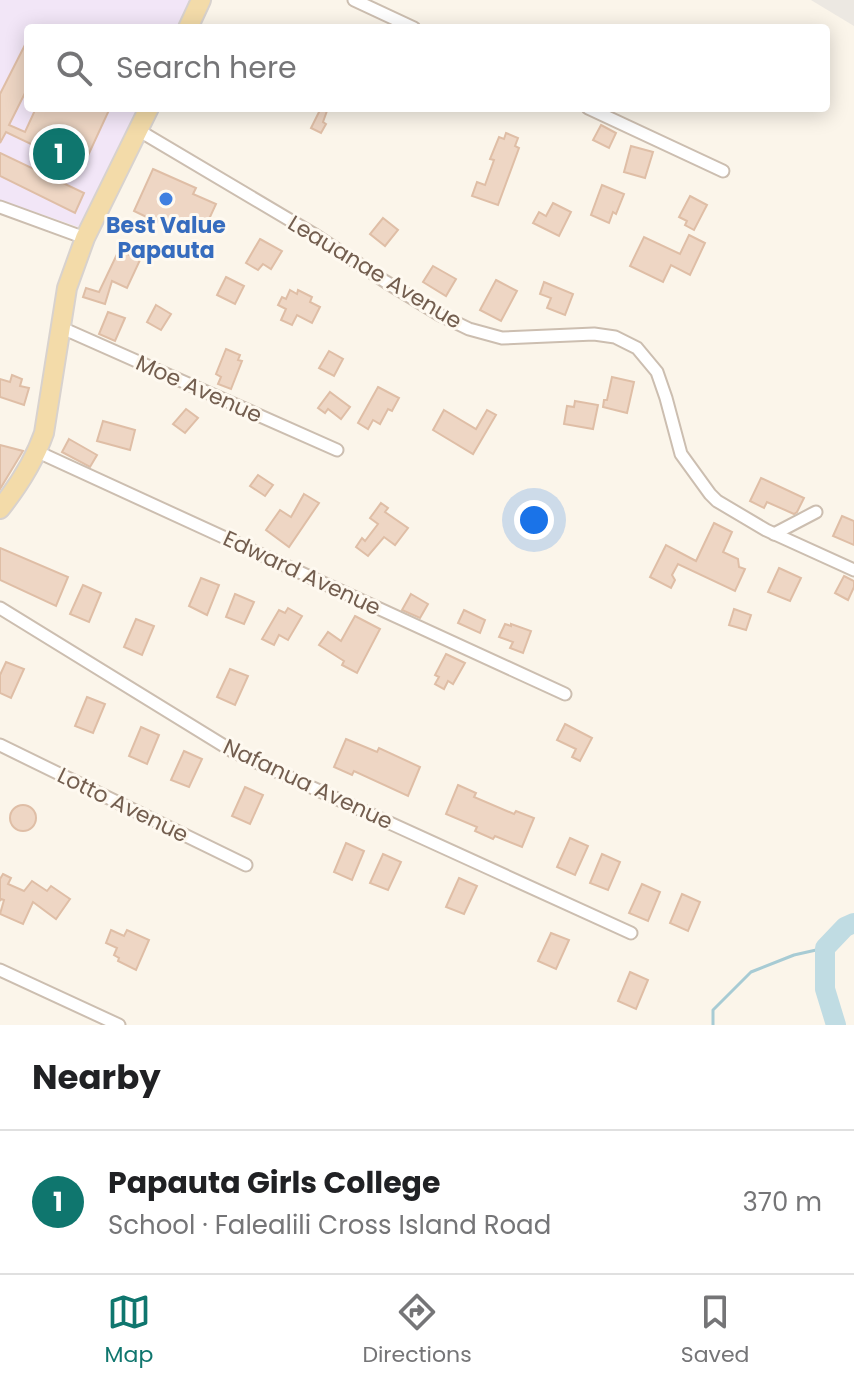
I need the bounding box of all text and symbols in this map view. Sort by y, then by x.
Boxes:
search box [24,24,830,112]
icon: search [52,46,96,90]
text: Search here [116,46,297,89]
pin: 1 [33,124,85,184]
marker: Best Value Papauta [157,190,175,208]
street label: Leauanae Avenue [282,208,468,336]
place label: Best Value Papauta [106,210,226,266]
street label: Moe Avenue [131,347,267,431]
your location [514,500,554,540]
street label: Edward Avenue [218,523,386,623]
street label: Nafanua Avenue [218,731,398,837]
street label: Lotto Avenue [52,760,194,850]
text: Nearby [32,1053,161,1101]
text: Papauta Girls College [108,1161,440,1204]
text: 1 [53,1184,63,1220]
text: 370 m [742,1184,822,1220]
text: School · Falealili Cross Island Road [108,1207,551,1243]
tab: Map [105,1290,153,1371]
tab: Directions [362,1290,472,1371]
tab: Saved [681,1290,749,1371]

